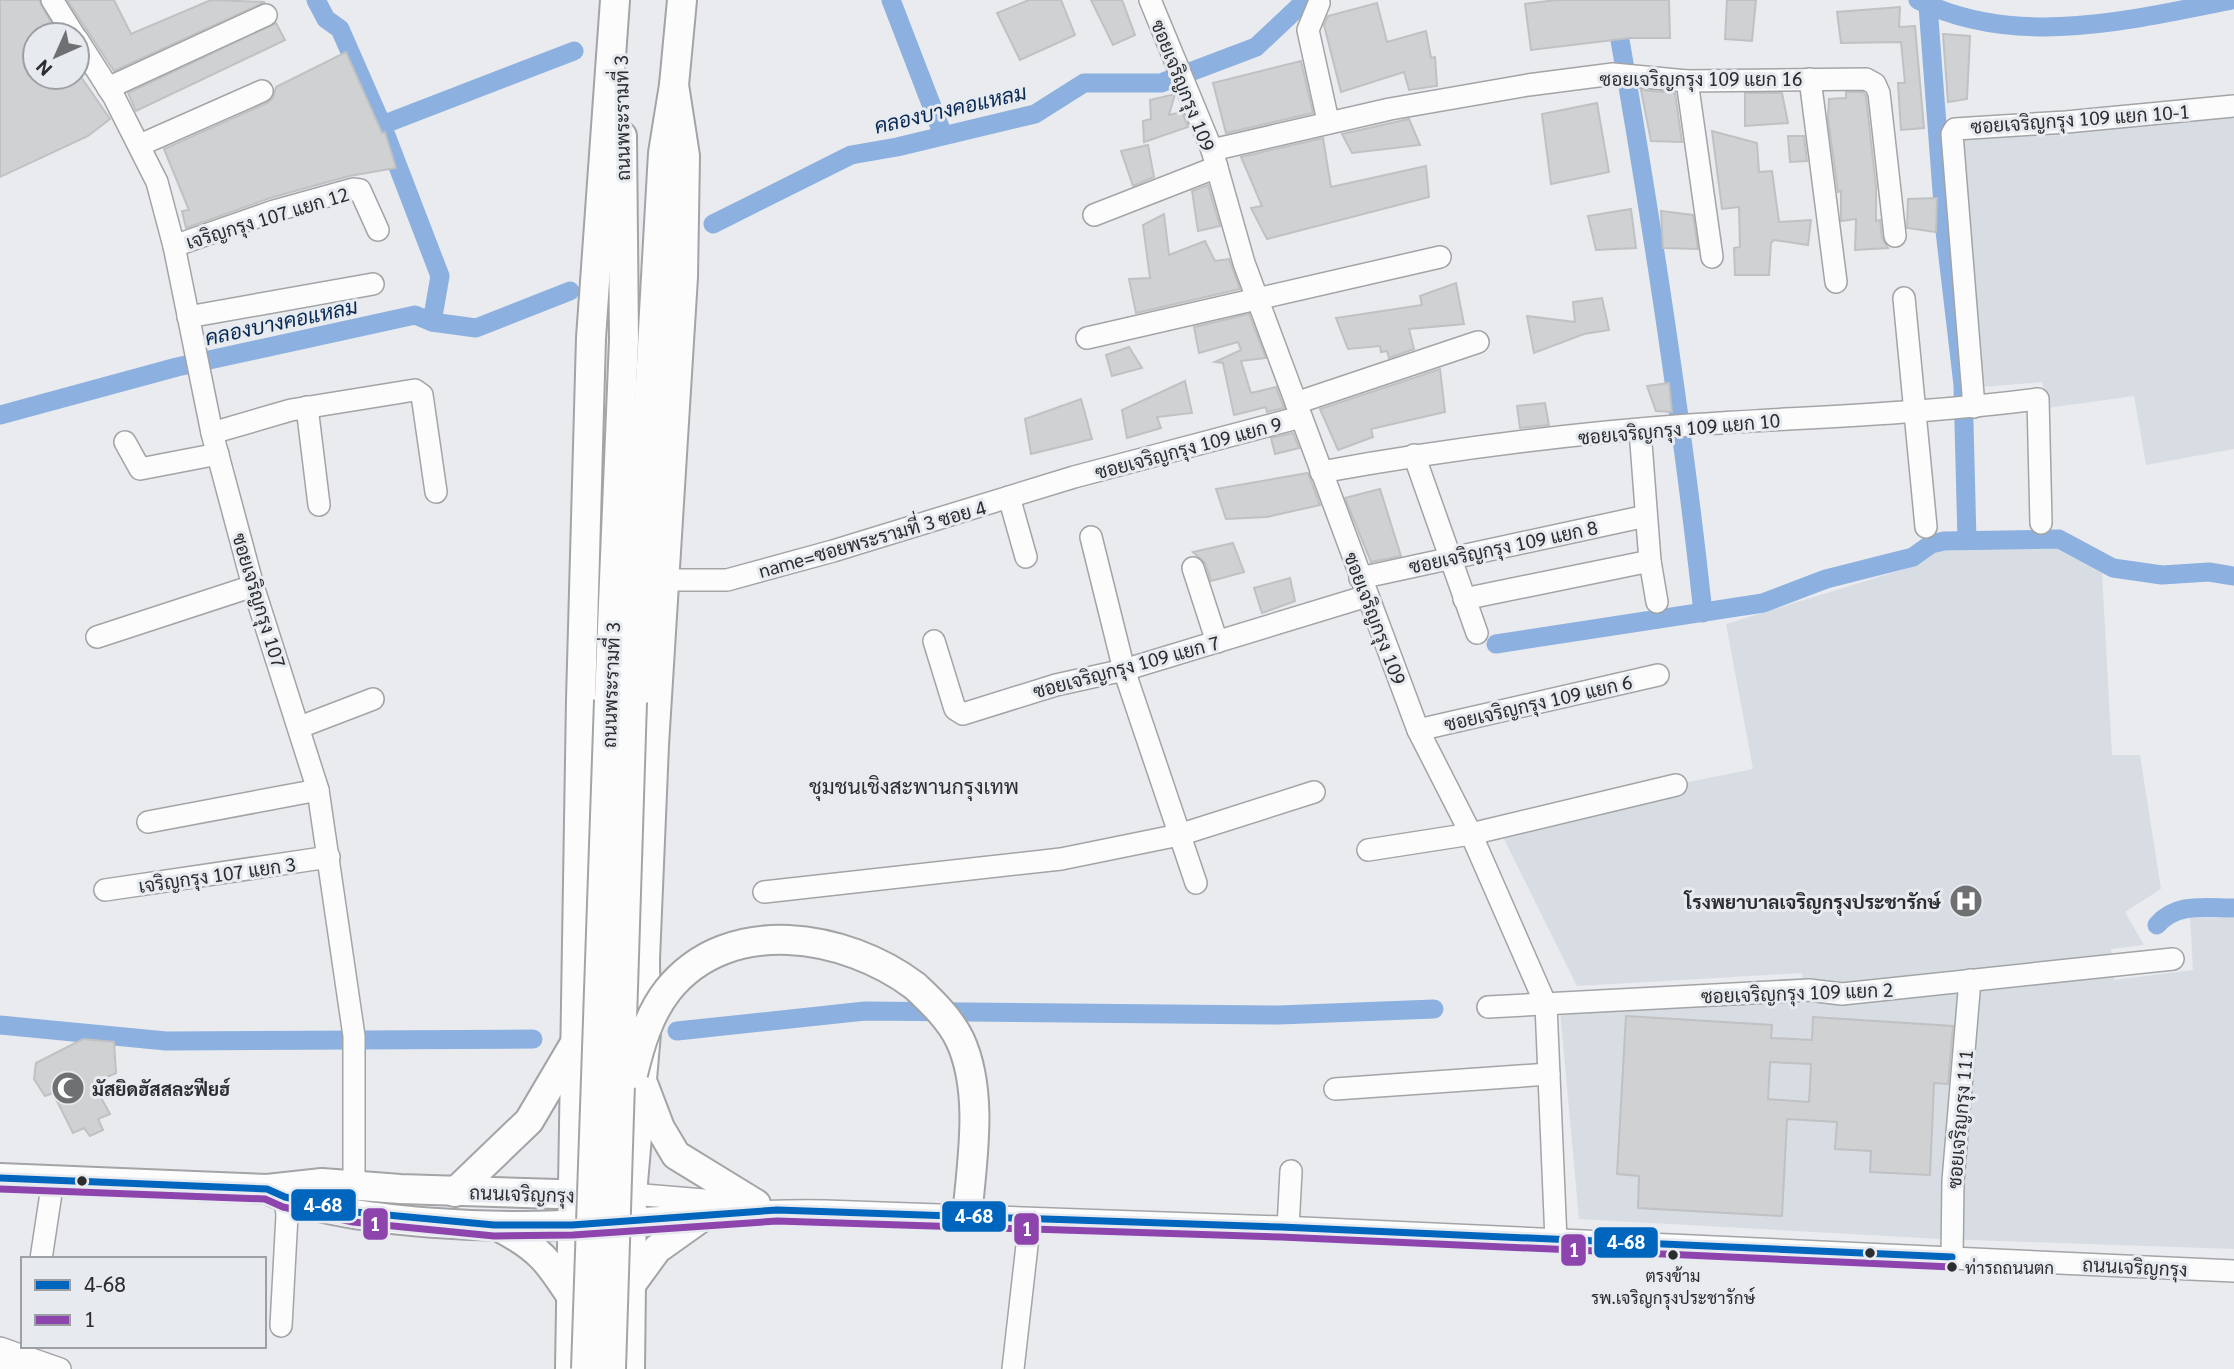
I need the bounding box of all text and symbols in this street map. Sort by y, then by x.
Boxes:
street label: ซอยเจริญกรุง 109 [1145,16,1221,155]
north arrow [21,21,91,91]
street label: ถนนพระรามที่ 3 [604,55,634,181]
text: N [30,56,56,82]
street label: ซอยเจริญกรุง 109 แยก 16 [1600,66,1802,92]
water label: คลองบางคอแหลม [871,77,1029,139]
street label: ซอยเจริญกรุง 109 แยก 10-1 [1970,98,2191,140]
street label: เจริญกรุง 107 แยก 12 [183,181,352,255]
water label: คลองบางคอแหลม [202,292,360,350]
street label: ซอยเจริญกรุง 109 แยก 10 [1577,407,1781,451]
street label: ซอยเจริญกรุง 109 แยก 9 [1092,411,1285,485]
street label: name=ซอยพระรามที่ 3 ซอย 4 [754,490,988,582]
street label: ซอยเจริญกรุง 109 แยก 8 [1406,514,1600,580]
street label: ซอยเจริญกรุง 107 [226,530,292,671]
street label: ซอยเจริญกรุง 109 [1338,548,1412,688]
street label: ถนนพระรามที่ 3 [592,622,624,748]
street label: ซอยเจริญกรุง 109 แยก 7 [1030,630,1223,704]
street label: ซอยเจริญกรุง 109 แยก 6 [1442,669,1635,737]
district label: ชุมชนเชิงสะพานกรุงเทพ [809,772,1019,801]
street label: เจริญกรุง 107 แยก 3 [137,851,298,899]
hospital icon: โรงพยาบาลเจริญกรุงประชารักษ์ [1947,882,1985,920]
place label: โรงพยาบาลเจริญกรุงประชารักษ์ [1684,889,1941,917]
street label: ซอยเจริญกรุง 109 แยก 2 [1700,977,1894,1009]
street label: ซอยเจริญกรุง 111 [1941,1048,1979,1190]
mosque icon: มัสยิดฮัสสละฟียฮ์ [49,1069,87,1107]
place label: มัสยิดฮัสสละฟียฮ์ [92,1076,231,1100]
unlabelled marker [75,1174,89,1188]
street label: ถนนเจริญกรุง [469,1179,575,1209]
line badge: 4-68 [290,1188,357,1222]
text: 4-68 [304,1192,343,1216]
line badge: 4-68 [941,1200,1007,1233]
text: 4-68 [955,1203,994,1227]
line badge: 1 [362,1207,389,1241]
text: 1 [370,1211,380,1235]
line badge: 1 [1013,1212,1040,1246]
text: 1 [1022,1216,1032,1240]
line badge: 4-68 [1593,1226,1659,1259]
text: 4-68 [1607,1229,1646,1253]
line badge: 1 [1560,1233,1587,1267]
text: 1 [1569,1237,1579,1261]
unlabelled marker [1863,1246,1877,1260]
marker: ตรงข้าม รพ.เจริญกรุงประชารักษ์ [1666,1248,1680,1262]
street label: ถนนเจริญกรุง [2082,1251,2188,1283]
place label: ท่ารถถนนตก [1965,1256,2054,1278]
legend [21,1257,266,1348]
marker: ท่ารถถนนตก [1945,1260,1959,1274]
place label: ตรงข้าม รพ.เจริญกรุงประชารักษ์ [1591,1264,1756,1310]
text: 4-68 [84,1270,126,1297]
text: 1 [84,1305,96,1332]

